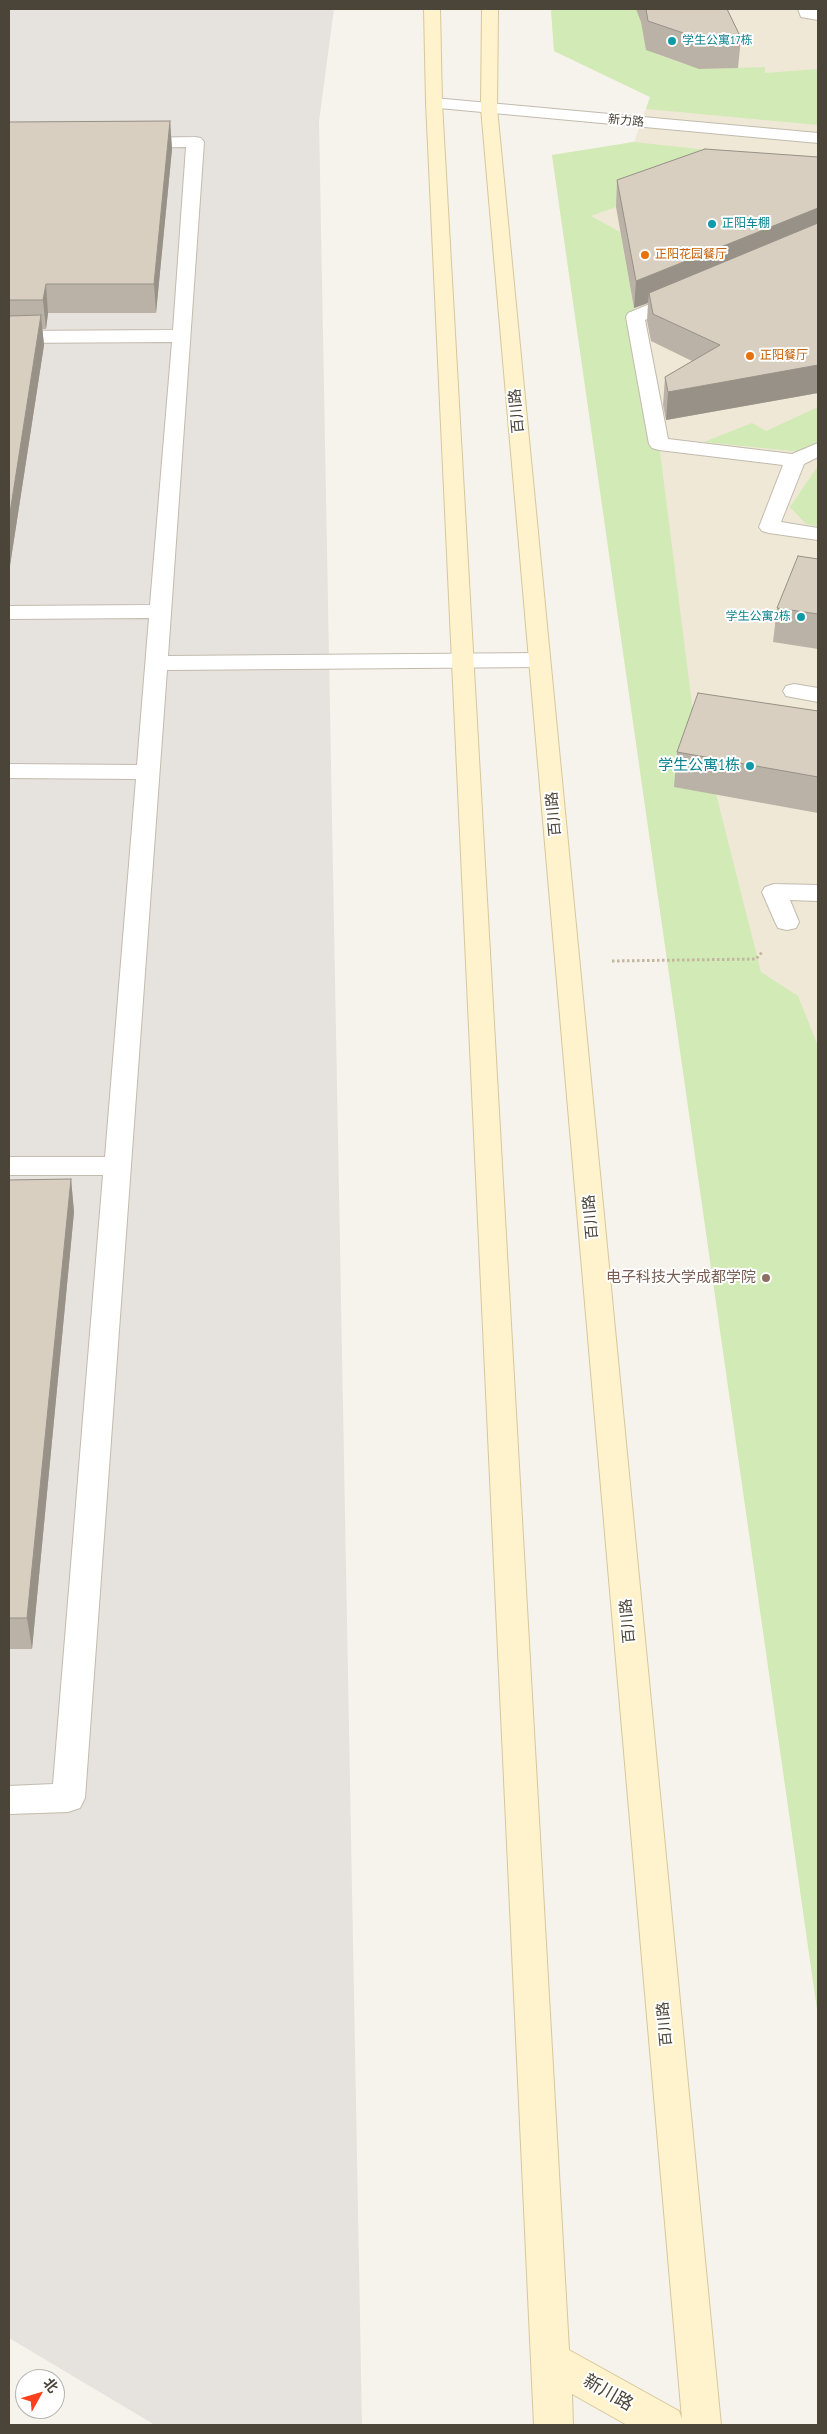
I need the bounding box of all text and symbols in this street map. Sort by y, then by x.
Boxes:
place label: 学生公寓17栋 [682,34,753,48]
marker: 学生公寓17栋 [666,35,678,47]
street label: 新力路 [607,112,645,130]
place label: 正阳车棚 [722,217,770,231]
marker: 正阳车棚 [706,218,718,230]
place label: 正阳花园餐厅 [655,248,727,262]
marker: 正阳花园餐厅 [639,249,651,261]
place label: 正阳餐厅 [760,349,808,363]
marker: 正阳餐厅 [744,350,756,362]
street label: 百川路 [506,388,528,434]
place label: 学生公寓2栋 [726,610,791,624]
marker: 学生公寓2栋 [795,611,807,623]
place label: 学生公寓1栋 [658,757,740,775]
marker: 学生公寓1栋 [744,760,756,772]
street label: 百川路 [543,791,565,837]
street label: 百川路 [580,1194,602,1240]
place label: 电子科技大学成都学院 [606,1269,756,1287]
marker: 电子科技大学成都学院 [760,1272,772,1284]
street label: 百川路 [617,1598,639,1644]
street label: 百川路 [654,2001,676,2047]
north arrow [15,2369,65,2419]
street label: 新川路 [579,2370,637,2416]
text: 北 [39,2374,62,2396]

